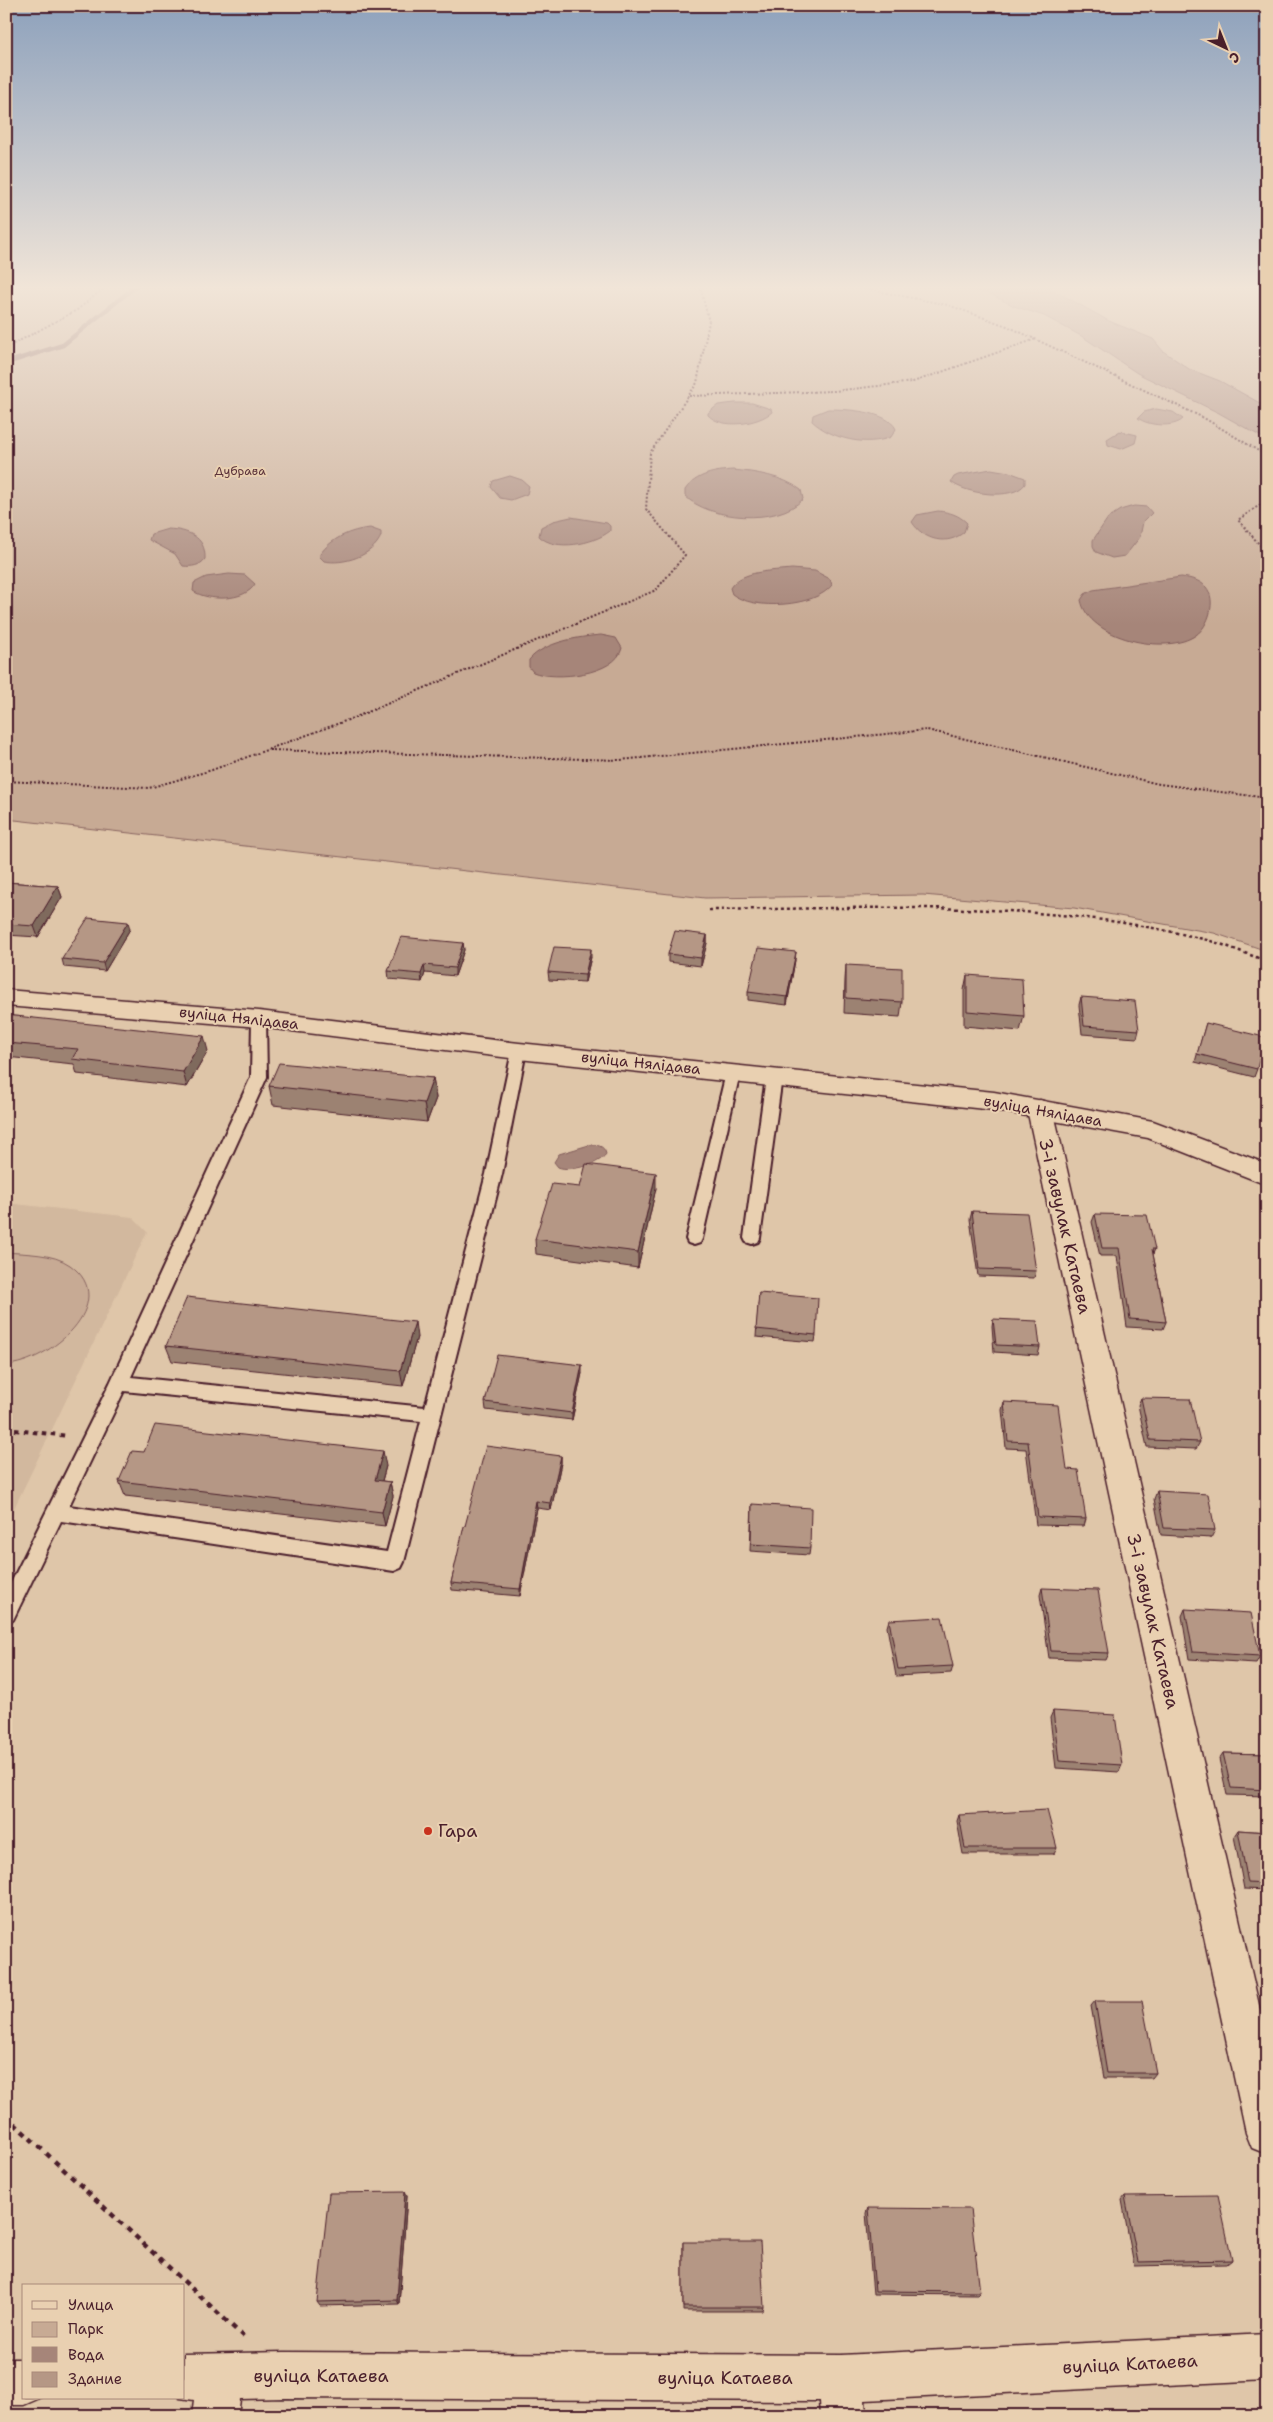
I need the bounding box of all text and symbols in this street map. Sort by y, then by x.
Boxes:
north arrow [1200,22,1250,72]
text: С [1226,48,1244,67]
park label: Дубрава [214,463,266,479]
street label: вуліца Нялідава [178,1002,300,1034]
street label: вуліца Нялідава [580,1047,702,1079]
street label: вуліца Нялідава [982,1091,1104,1131]
street label: 3-і завулак Катаева [1033,1136,1097,1316]
street label: 3-і завулак Катаева [1121,1531,1185,1711]
place label: Гара [438,1819,477,1843]
marker: Гара [422,1825,434,1837]
legend [22,2284,185,2400]
text: Улица [68,2295,114,2315]
text: Парк [68,2319,104,2339]
text: Вода [68,2345,105,2365]
street label: вуліца Катаева [1062,2348,1198,2380]
street label: вуліца Катаева [253,2364,389,2388]
street label: вуліца Катаева [657,2366,793,2390]
text: Здание [68,2369,122,2389]

